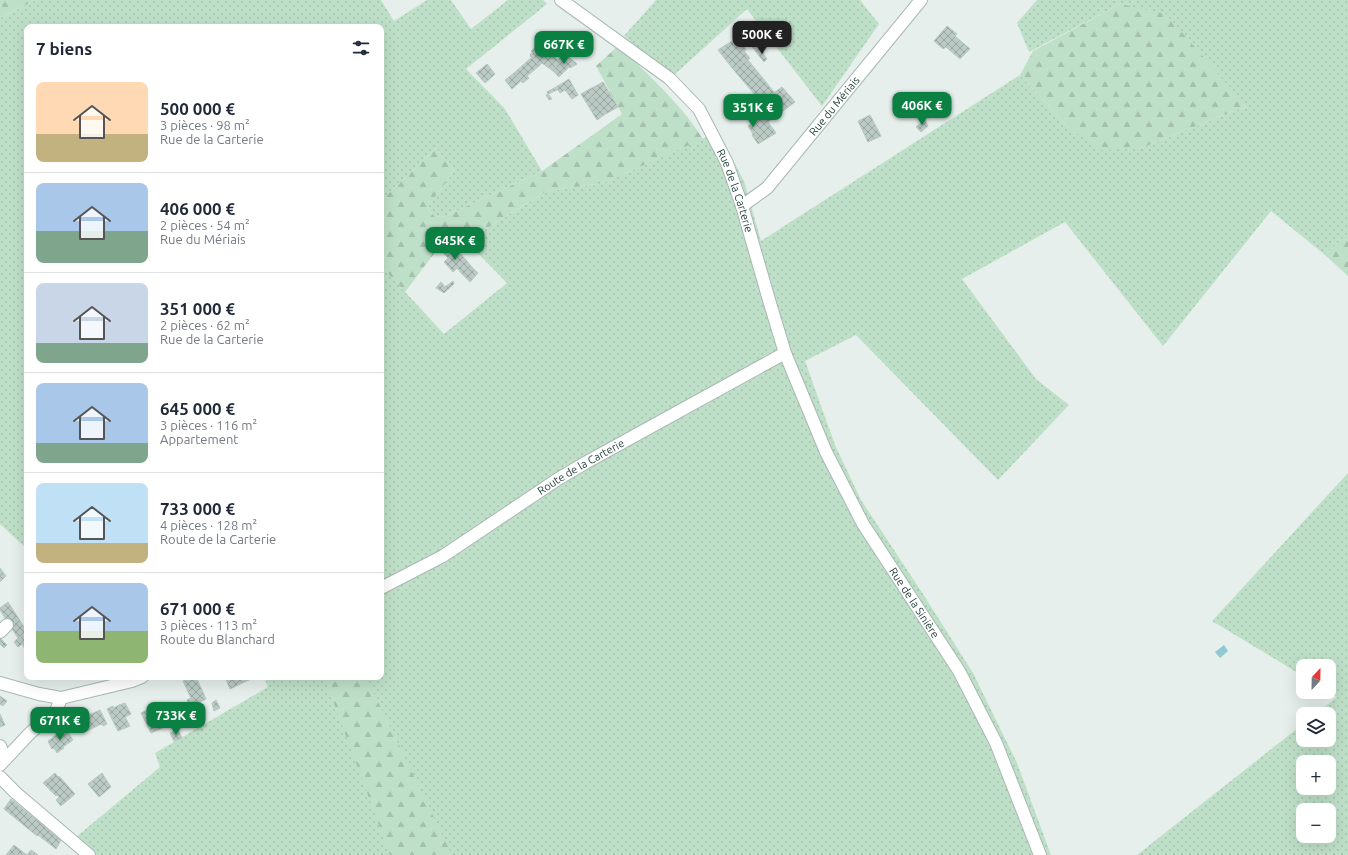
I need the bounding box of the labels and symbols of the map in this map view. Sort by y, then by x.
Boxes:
pin: 500K € [729,21,795,55]
pin: 667K € [531,31,597,65]
street label: Rue du Mériais [807,74,862,138]
pin: 406K € [889,92,955,126]
pin: 351K € [720,94,786,128]
street label: Rue de la Carterie [715,147,755,234]
pin: 645K € [422,227,488,261]
street label: Route de la Carterie [535,437,626,497]
street label: Rue de la Sinière [887,565,942,640]
north arrow [1296,659,1336,699]
pin: 733K € [143,702,209,736]
pin: 671K € [27,707,93,741]

